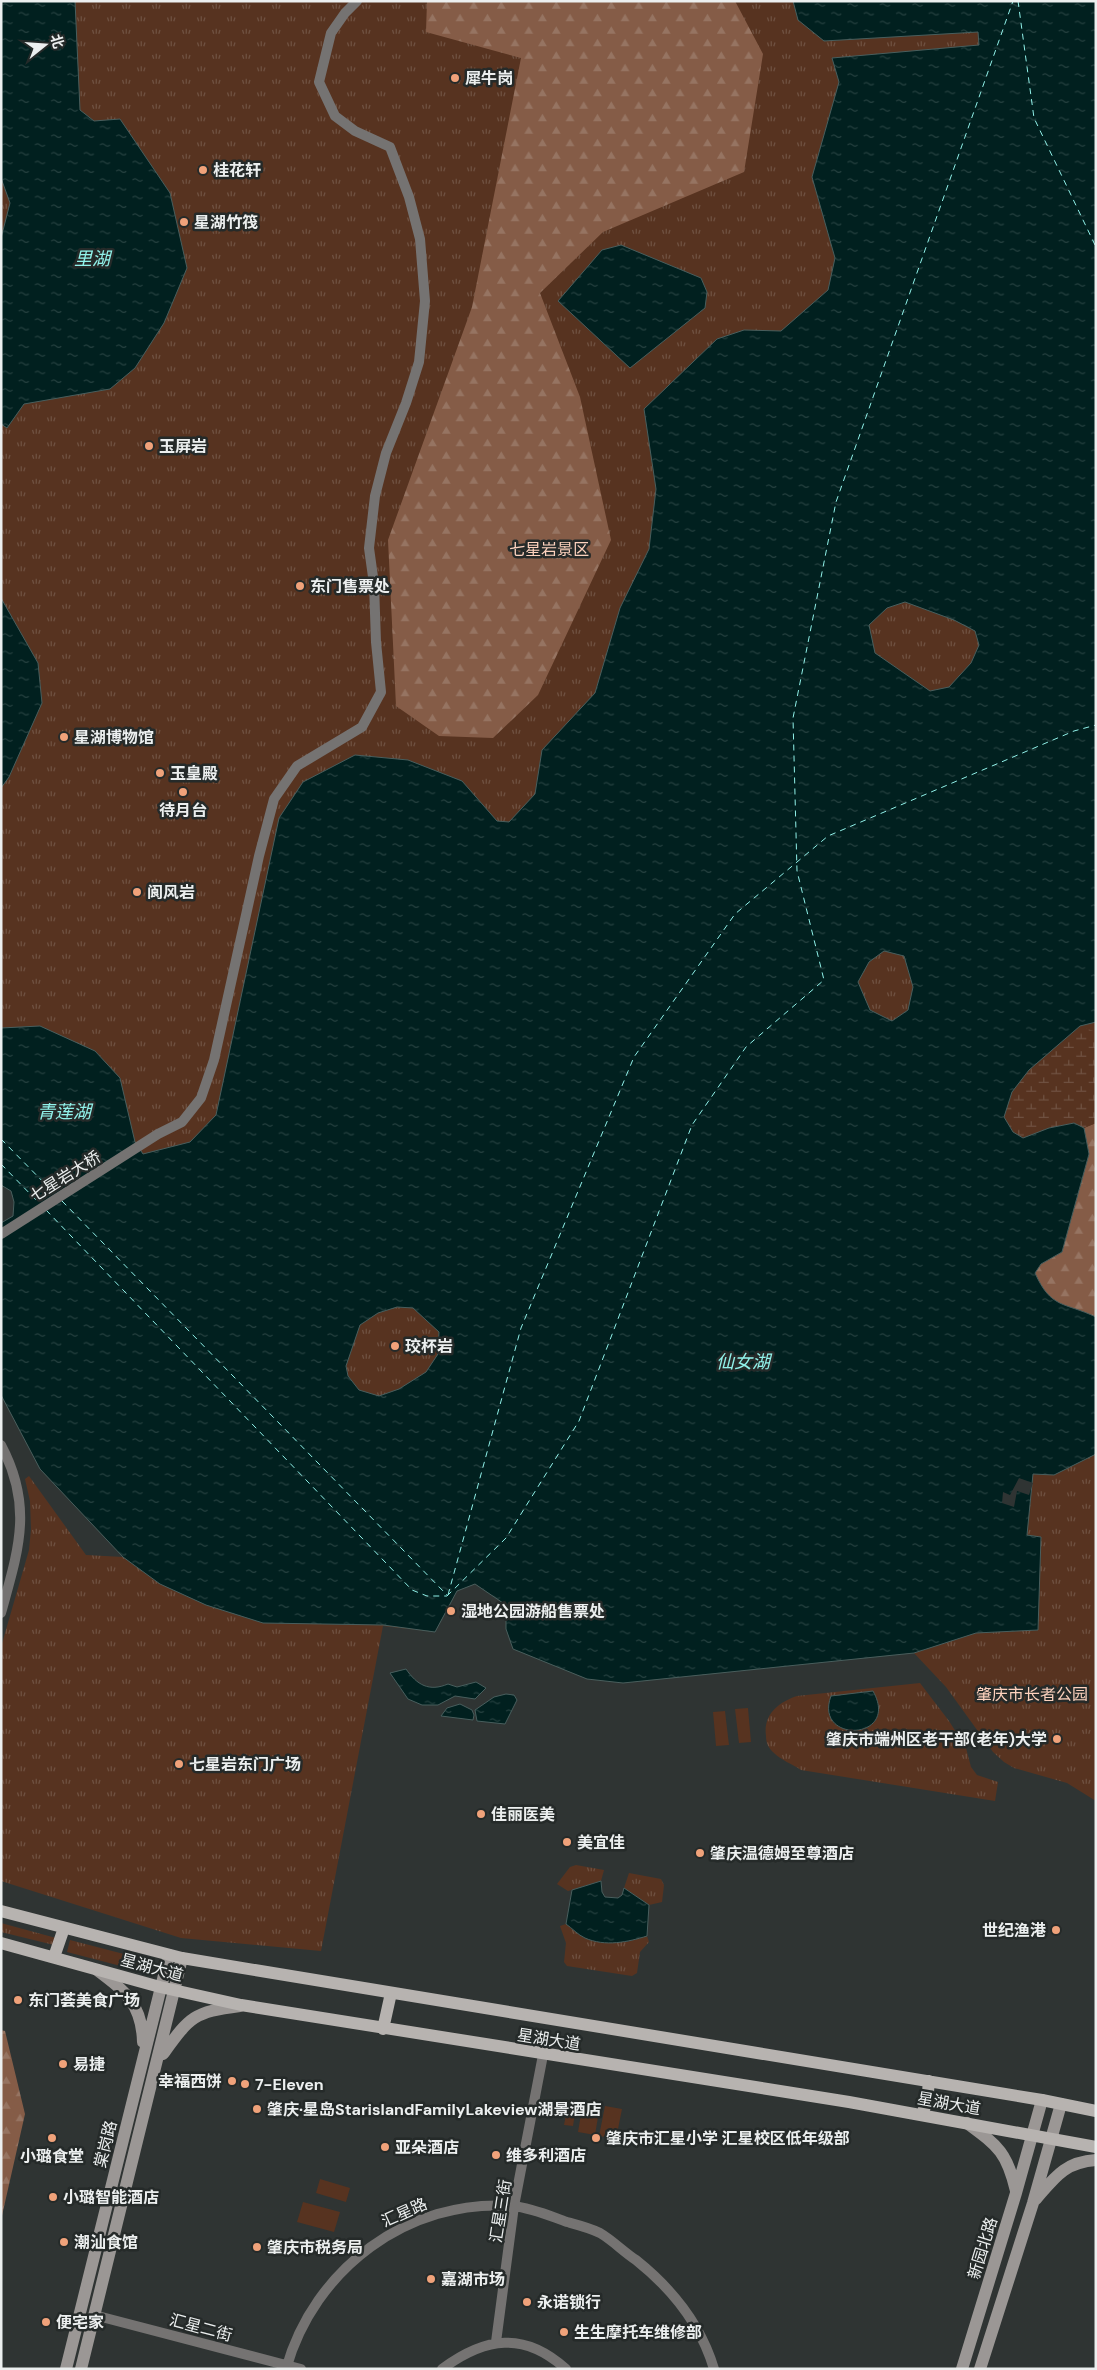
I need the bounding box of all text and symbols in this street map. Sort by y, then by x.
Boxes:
north arrow [20,20,70,70]
text: 北 [47,32,68,51]
place label: 犀牛岗 [465,68,513,89]
marker: 犀牛岗 [449,72,461,84]
place label: 桂花轩 [213,160,261,181]
marker: 桂花轩 [197,164,209,176]
place label: 星湖竹筏 [194,212,258,233]
marker: 星湖竹筏 [178,216,190,228]
water label: 里湖 [74,247,113,271]
place label: 玉屏岩 [159,436,207,457]
marker: 玉屏岩 [143,440,155,452]
park label: 七星岩景区 [509,539,589,560]
place label: 东门售票处 [310,576,390,597]
marker: 东门售票处 [294,580,306,592]
place label: 星湖博物馆 [74,727,154,748]
marker: 星湖博物馆 [58,731,70,743]
place label: 玉皇殿 [170,763,218,784]
marker: 玉皇殿 [154,767,166,779]
marker: 待月台 [177,786,189,798]
place label: 待月台 [159,800,207,821]
place label: 阆风岩 [147,882,195,903]
marker: 阆风岩 [131,886,143,898]
water label: 青莲湖 [37,1100,94,1124]
street label: 七星岩大桥 [26,1146,105,1207]
place label: 珓杯岩 [405,1336,453,1357]
marker: 珓杯岩 [389,1340,401,1352]
water label: 仙女湖 [716,1350,773,1374]
place label: 湿地公园游船售票处 [461,1601,605,1622]
marker: 湿地公园游船售票处 [445,1605,457,1617]
park label: 肇庆市长者公园 [976,1684,1088,1705]
place label: 肇庆市端州区老干部(老年)大学 [826,1729,1047,1750]
marker: 肇庆市端州区老干部(老年)大学 [1051,1733,1063,1745]
place label: 七星岩东门广场 [189,1754,301,1775]
marker: 七星岩东门广场 [173,1758,185,1770]
place label: 佳丽医美 [491,1804,555,1825]
marker: 佳丽医美 [475,1808,487,1820]
place label: 美宜佳 [577,1832,625,1853]
marker: 美宜佳 [561,1836,573,1848]
place label: 肇庆温德姆至尊酒店 [710,1843,854,1864]
marker: 肇庆温德姆至尊酒店 [694,1847,706,1859]
place label: 世纪渔港 [982,1920,1046,1941]
marker: 世纪渔港 [1050,1924,1062,1936]
street label: 星湖大道 [118,1949,186,1986]
place label: 东门荟美食广场 [28,1990,140,2011]
marker: 东门荟美食广场 [12,1994,24,2006]
street label: 星湖大道 [516,2024,582,2055]
place label: 易捷 [73,2054,105,2075]
marker: 易捷 [57,2058,69,2070]
place label: 幸福西饼 [158,2071,222,2092]
place label: 7-Eleven [255,2074,324,2095]
marker: 幸福西饼 [226,2075,238,2087]
marker: 7-Eleven [239,2078,251,2090]
street label: 星湖大道 [916,2088,982,2119]
place label: 肇庆·星岛StarislandFamilyLakeview湖景酒店 [267,2099,601,2120]
marker: 肇庆·星岛StarislandFamilyLakeview湖景酒店 [251,2103,263,2115]
street label: 棠岗路 [89,2118,121,2170]
place label: 肇庆市汇星小学 汇星校区低年级部 [606,2128,850,2149]
marker: 小璐食堂 [46,2132,58,2144]
marker: 肇庆市汇星小学 汇星校区低年级部 [590,2132,602,2144]
place label: 亚朵酒店 [395,2137,459,2158]
marker: 亚朵酒店 [379,2141,391,2153]
place label: 维多利酒店 [506,2145,586,2166]
place label: 小璐食堂 [20,2146,84,2167]
marker: 维多利酒店 [490,2149,502,2161]
street label: 汇星三街 [485,2178,516,2244]
place label: 小璐智能酒店 [63,2187,159,2208]
marker: 小璐智能酒店 [47,2191,59,2203]
street label: 汇星路 [378,2193,430,2232]
street label: 新园北路 [963,2214,1002,2282]
place label: 潮汕食馆 [74,2232,138,2253]
marker: 潮汕食馆 [58,2236,70,2248]
place label: 肇庆市税务局 [267,2237,363,2258]
marker: 肇庆市税务局 [251,2241,263,2253]
place label: 嘉湖市场 [441,2269,505,2290]
marker: 嘉湖市场 [425,2273,437,2285]
place label: 永诺锁行 [537,2292,601,2313]
marker: 永诺锁行 [521,2296,533,2308]
street label: 汇星二街 [167,2309,235,2346]
place label: 便宅家 [56,2312,104,2333]
marker: 便宅家 [40,2316,52,2328]
place label: 生生摩托车维修部 [574,2322,702,2343]
marker: 生生摩托车维修部 [558,2326,570,2338]

